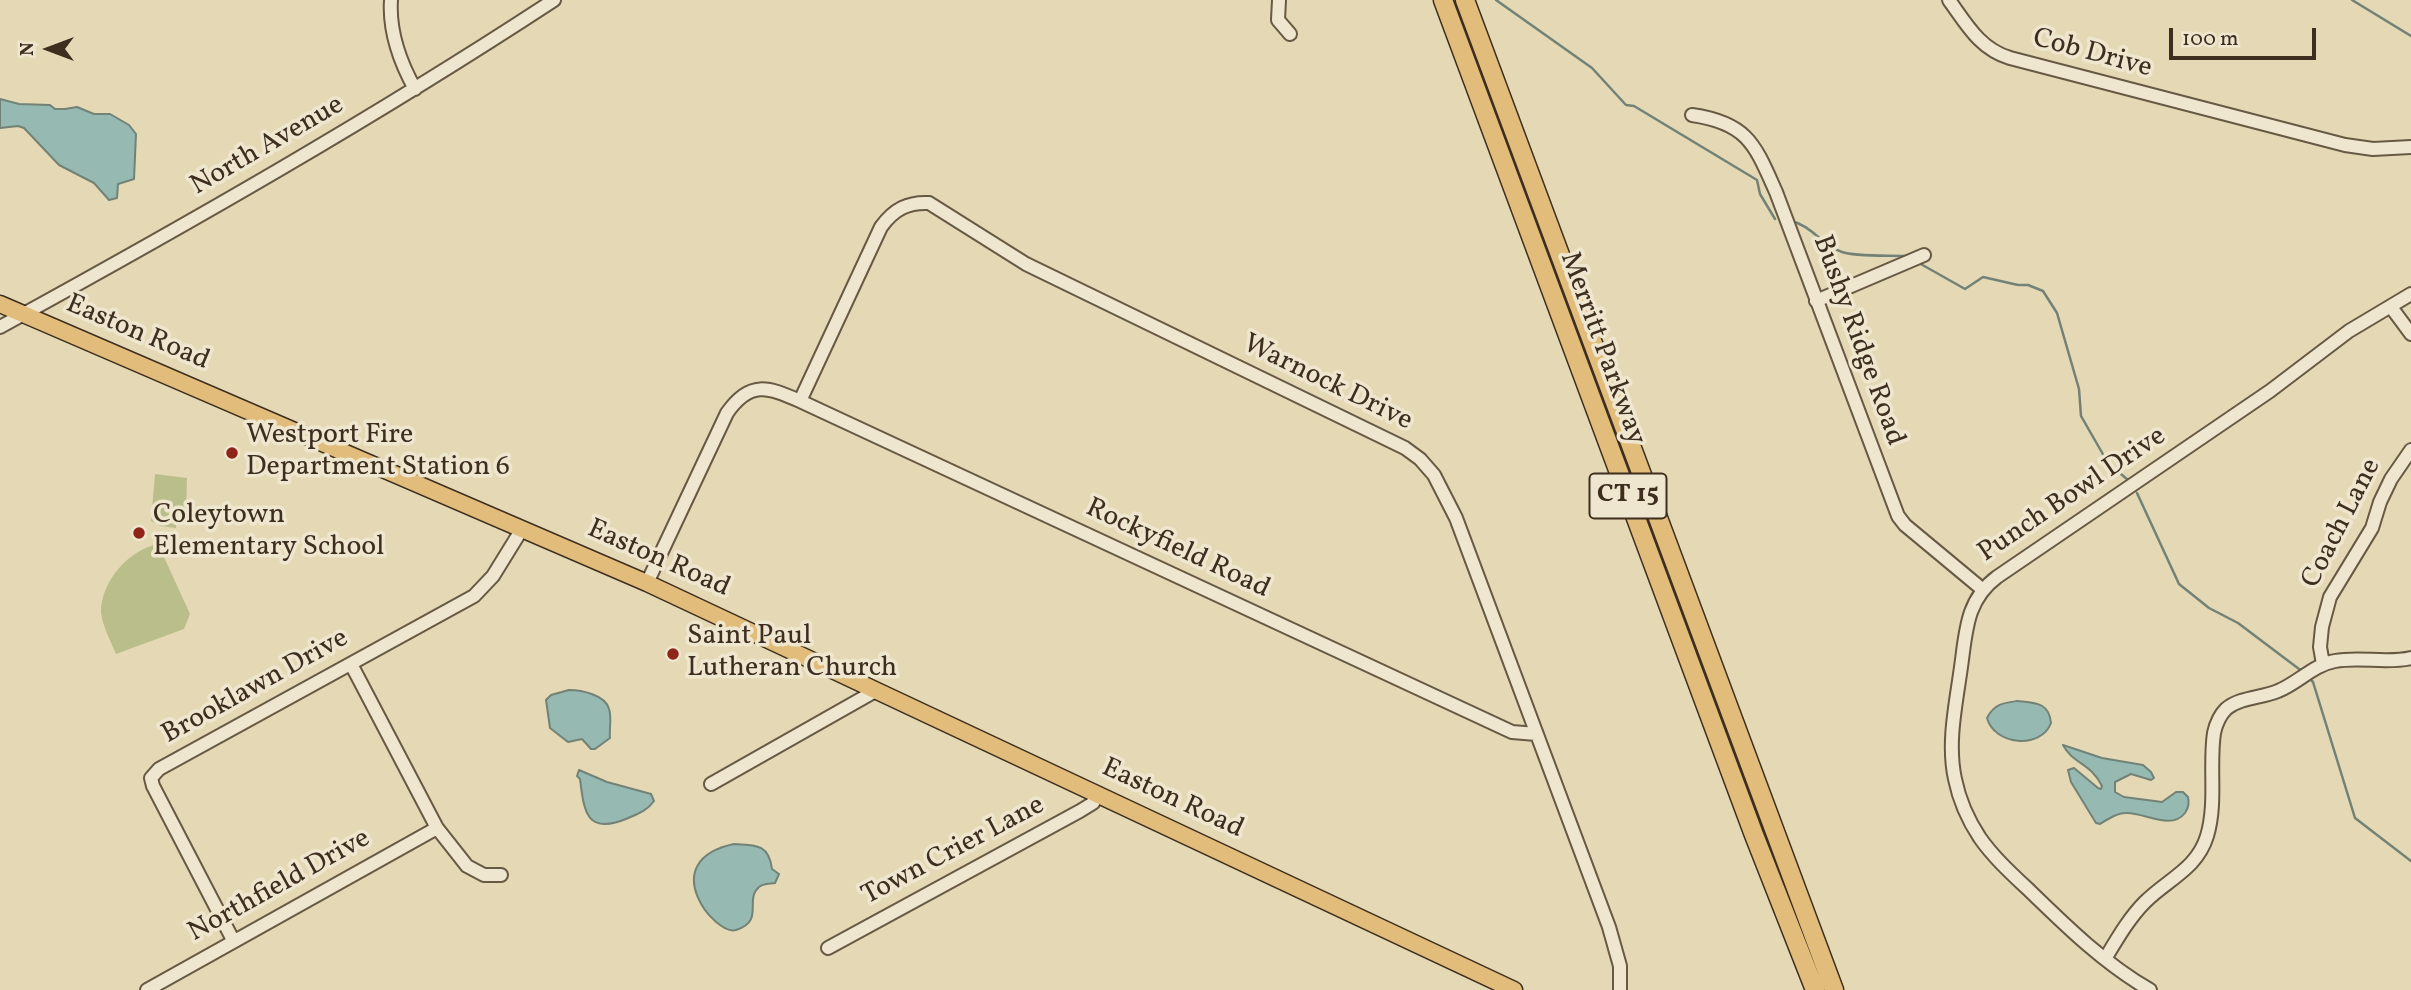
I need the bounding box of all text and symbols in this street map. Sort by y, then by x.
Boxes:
north arrow [14,14,84,84]
scale bar [2173,14,2320,58]
street label: Cob Drive [2029,23,2155,87]
text: 100 m [2182,25,2239,54]
text: N [15,42,41,56]
street label: North Avenue [186,90,350,204]
street label: Bushy Ridge Road [1803,231,1911,451]
street label: Merritt Parkway [1551,248,1651,450]
street label: Easton Road [60,289,214,379]
street label: Warnock Drive [1237,328,1417,440]
place label: Westport Fire Department Station 6 [246,420,510,486]
street label: Punch Bowl Drive [1973,421,2173,571]
marker: Westport Fire Department Station 6 [224,445,240,461]
street label: Coach Lane [2296,454,2390,594]
road number: CT 15 [1590,474,1666,518]
street label: Rockyfield Road [1079,493,1275,607]
place label: Coleytown Elementary School [153,500,384,566]
street label: Easton Road [581,514,735,606]
marker: Coleytown Elementary School [131,525,147,541]
place label: Saint Paul Lutheran Church [687,621,897,687]
street label: Brooklawn Drive [157,623,355,753]
marker: Saint Paul Lutheran Church [665,646,681,662]
street label: Easton Road [1096,752,1248,848]
street label: Town Crier Lane [857,790,1051,914]
street label: Northfield Drive [183,823,377,951]

